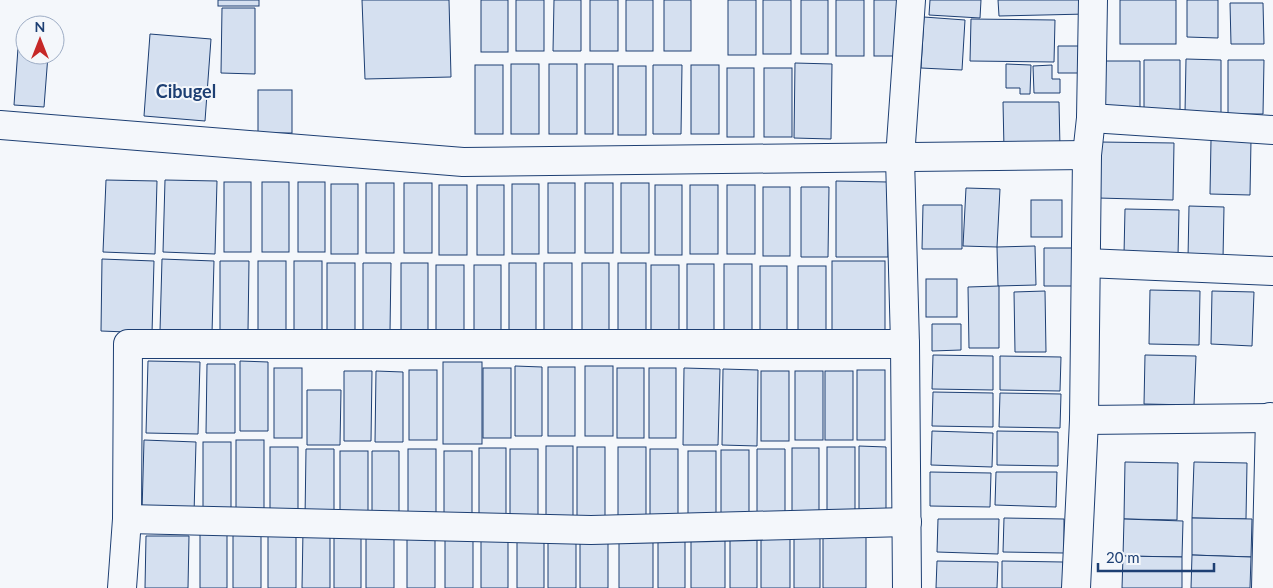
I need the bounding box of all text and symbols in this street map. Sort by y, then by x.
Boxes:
north arrow [15,15,65,65]
text: N [35,18,45,35]
district label: Cibugel [156,80,216,102]
scale bar [1098,540,1214,572]
text: 20 m [1106,548,1140,566]

